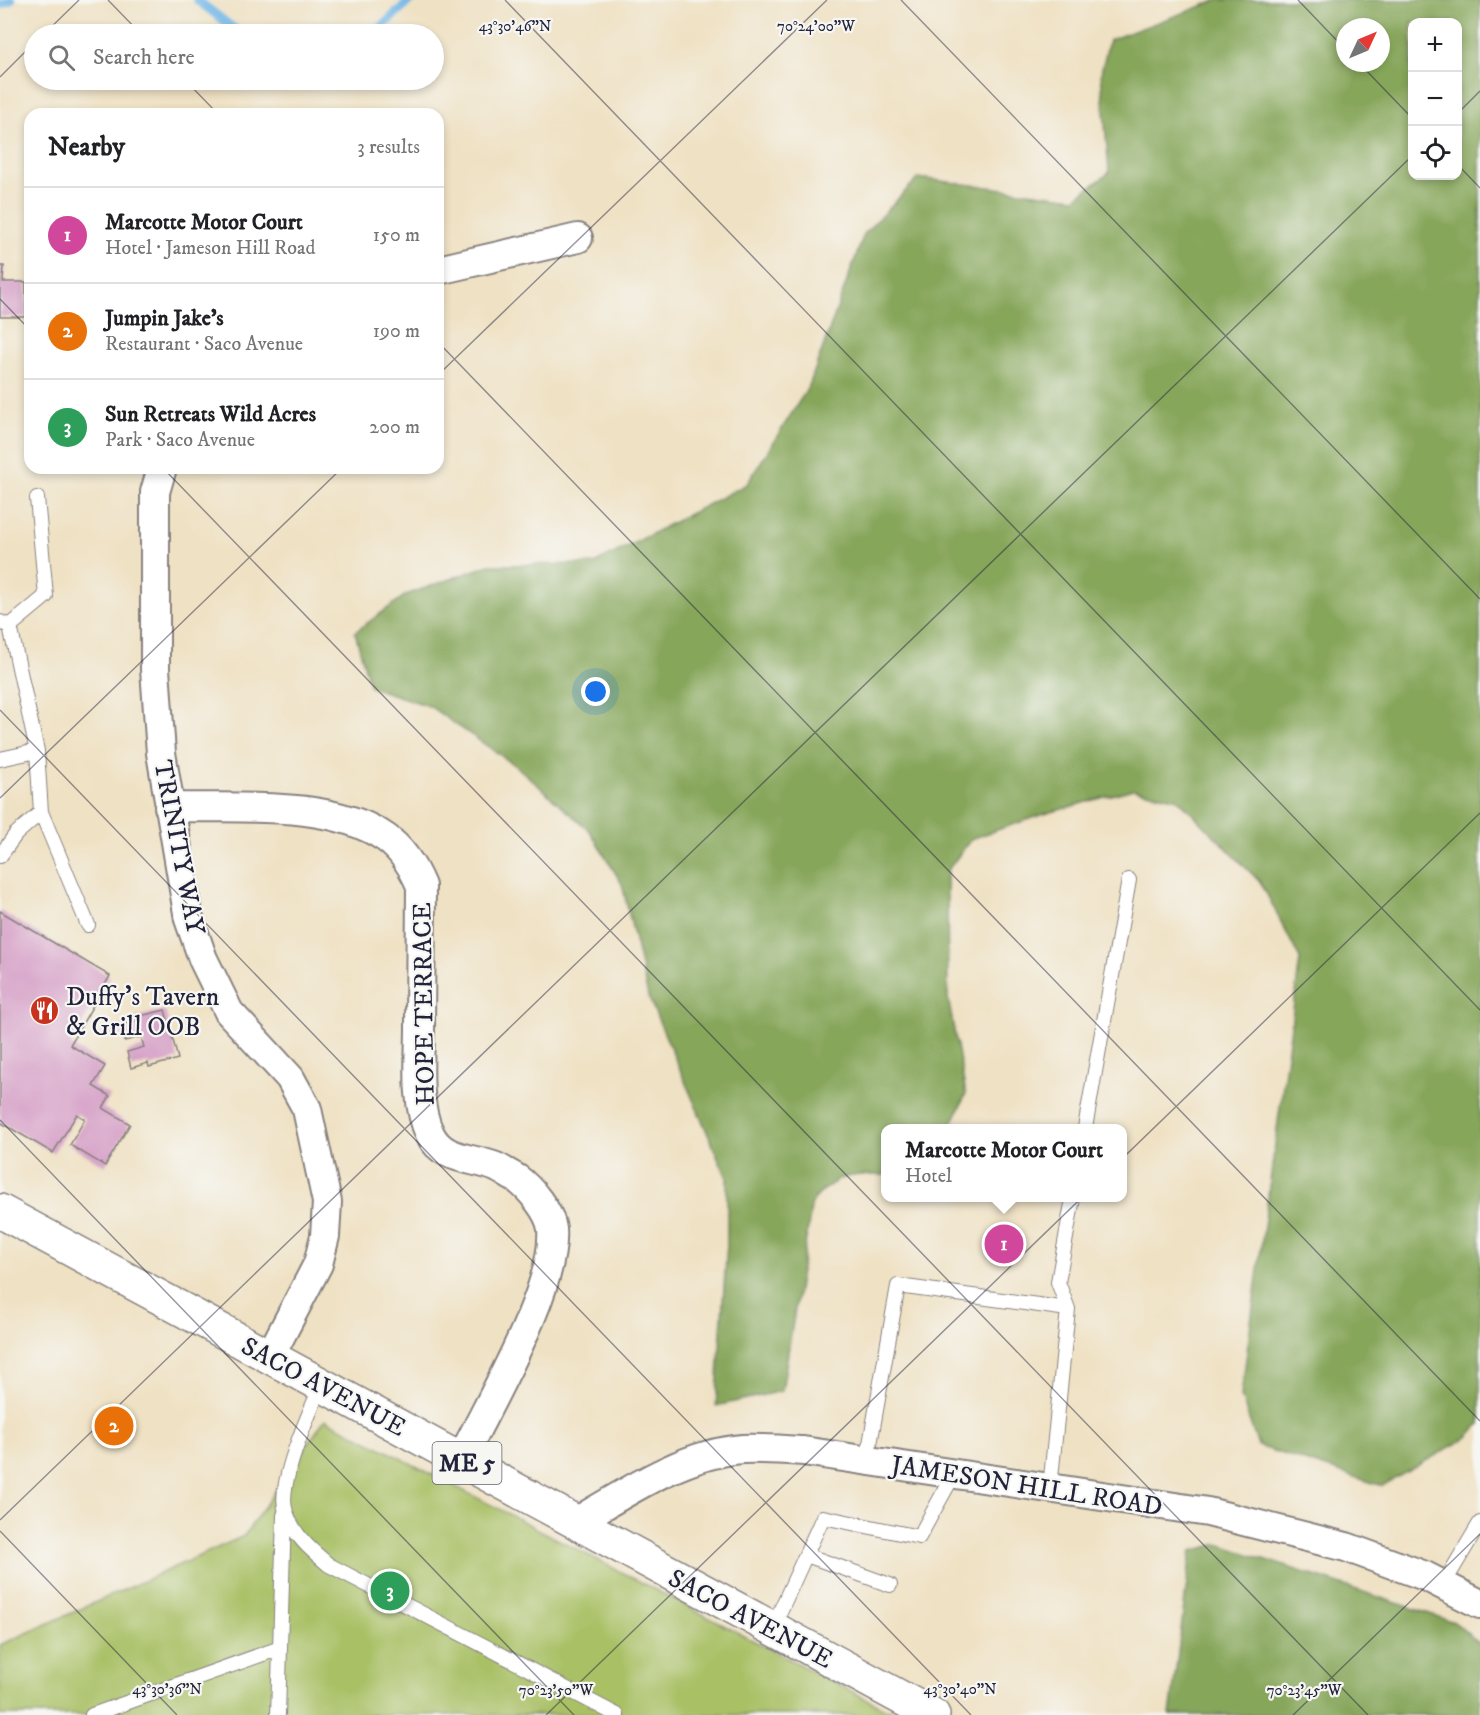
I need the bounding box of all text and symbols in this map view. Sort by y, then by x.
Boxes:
text: 43°30'46"N [479,17,551,36]
text: 70°24'00"W [777,17,855,36]
north arrow [1336,18,1390,72]
map controls [1408,18,1462,180]
button: + [1408,18,1462,72]
search box [24,24,444,90]
icon: search [45,41,78,74]
text: Search here [93,44,195,71]
button: − [1408,72,1462,126]
button: locate [1408,126,1462,180]
text: Nearby [48,131,125,164]
text: 3 results [357,135,420,160]
text: Marcotte Motor Court [105,209,303,236]
text: 1 [64,223,71,248]
text: 150 m [373,223,420,248]
text: Hotel · Jameson Hill Road [105,236,315,261]
text: Jumpin Jake's [105,305,224,332]
text: 2 [63,319,72,344]
text: 190 m [373,319,420,344]
text: Restaurant · Saco Avenue [105,332,303,357]
text: Sun Retreats Wild Acres [105,401,316,428]
text: 3 [64,415,71,440]
text: 200 m [369,415,420,440]
text: Park · Saco Avenue [105,428,255,453]
your location [581,677,610,706]
street label: TRINITY WAY [145,757,212,938]
street label: HOPE TERRACE [406,902,443,1106]
place label: Duffy's Tavern & Grill OOB [66,981,220,1044]
restaurant icon: Duffy's Tavern & Grill OOB [29,995,61,1027]
popup [881,1124,1127,1202]
text: Marcotte Motor Court [905,1137,1103,1164]
text: Hotel [905,1164,952,1189]
pin: 1 [984,1222,1024,1266]
street label: SACO AVENUE [235,1330,411,1445]
pin: 2 [94,1404,134,1448]
road number: ME 5 [432,1442,502,1484]
street label: JAMESON HILL ROAD [887,1448,1165,1524]
street label: SACO AVENUE [662,1562,838,1677]
pin: 3 [370,1568,410,1614]
text: 43°30'36"N [132,1680,202,1699]
text: 43°30'40"N [923,1680,997,1699]
text: 70°23'50"W [519,1681,593,1700]
text: 70°23'45"W [1267,1681,1342,1700]

